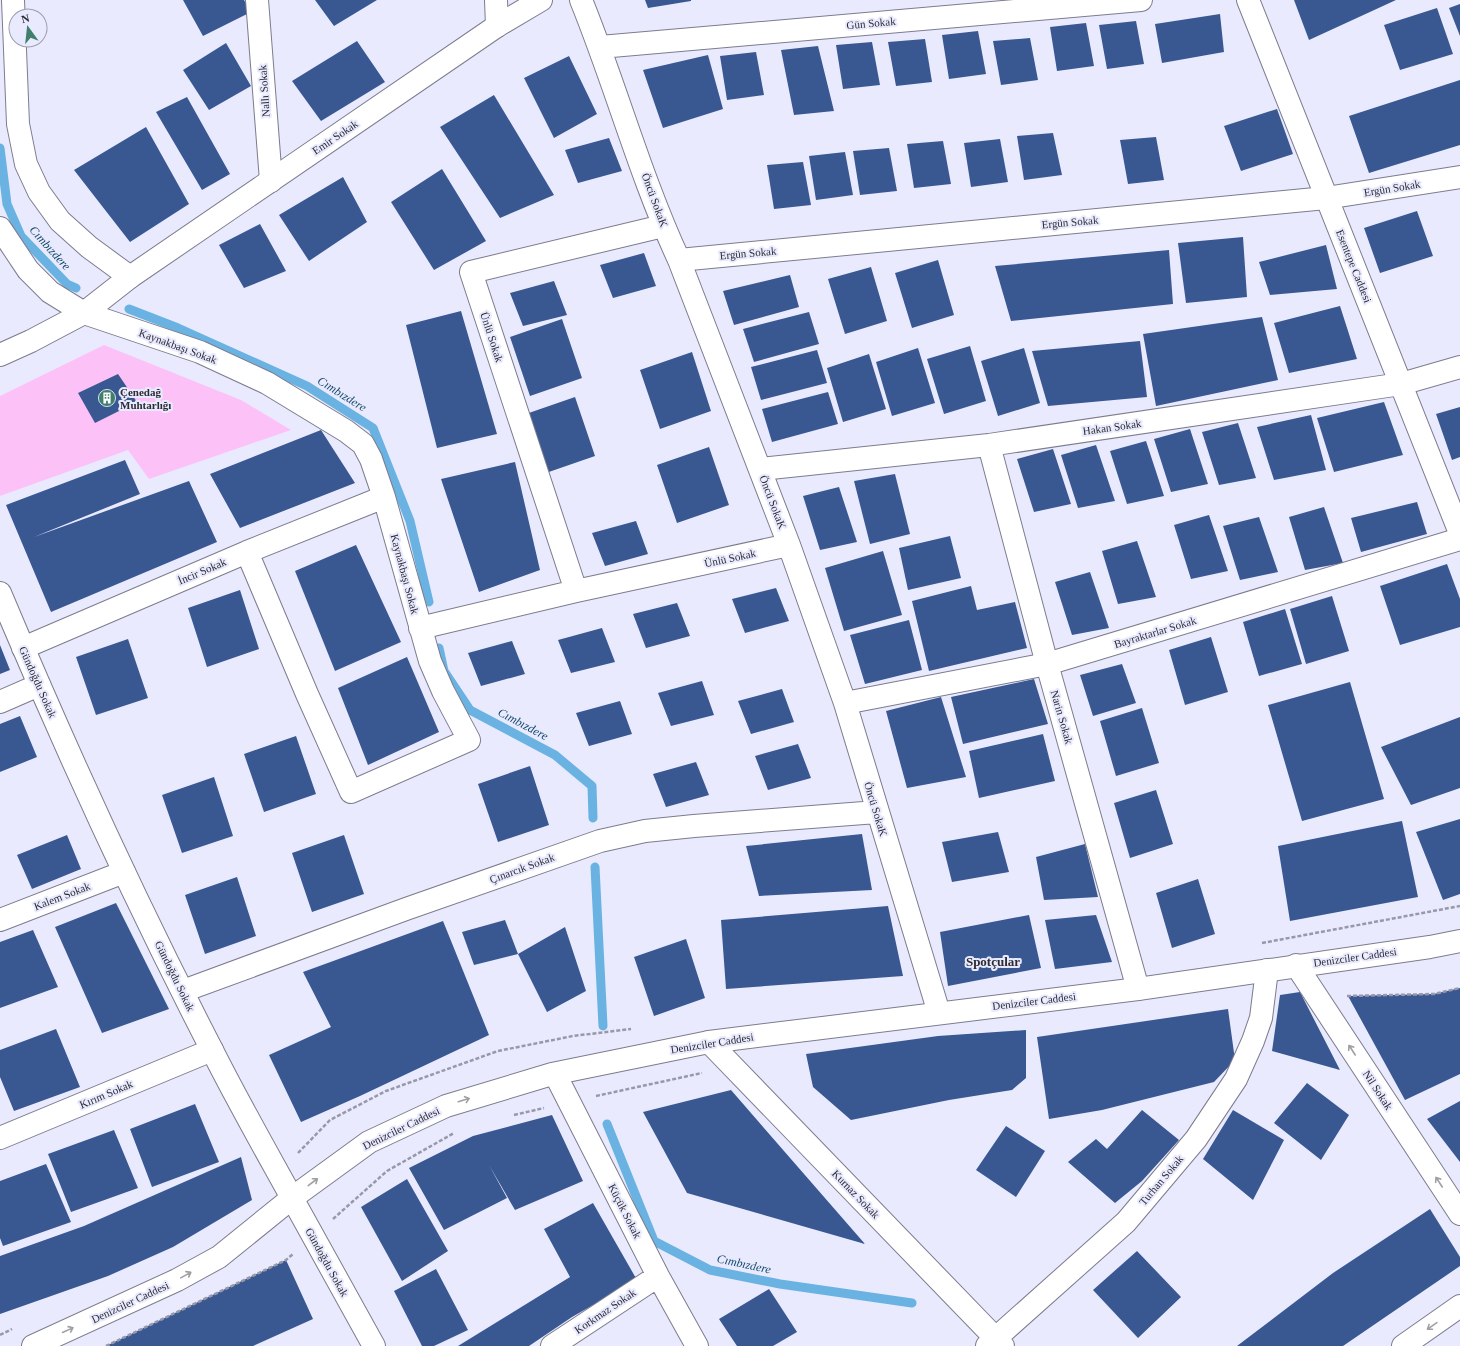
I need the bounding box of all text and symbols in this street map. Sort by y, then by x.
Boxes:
north arrow [8,8,48,48]
text: N [20,12,31,25]
street label: Gün Sokak [846,15,897,31]
street label: Nallı Sokak [256,64,272,117]
street label: Emir Sokak [310,117,360,157]
street label: Öncü SokaK [640,171,670,229]
street label: Ergün Sokak [1363,178,1422,198]
street label: Ergün Sokak [1041,213,1099,230]
water label: Cımbızdere [26,223,74,274]
street label: Esentepe Caddesi [1334,228,1374,304]
street label: Ergün Sokak [719,244,777,261]
street label: Ünlü Sokak [478,310,506,364]
street label: Kaynakbaşı Sokak [137,326,219,366]
water label: Cımbızdere [315,374,370,415]
place label: Çenedağ Muhtarlığı [120,386,171,411]
building icon: Çenedağ Muhtarlığı [97,388,117,408]
street label: Hakan Sokak [1082,417,1143,437]
street label: Öncü SokaK [757,473,789,531]
street label: Kaynakbaşı Sokak [389,533,422,616]
street label: Ünlü Sokak [703,547,757,569]
street label: İncir Sokak [176,555,228,586]
street label: Bayraktarlar Sokak [1112,614,1198,650]
street label: Gündoğdu Sokak [17,645,59,720]
street label: Narin Sokak [1049,689,1076,746]
water label: Cımbızdere [495,705,551,743]
street label: Öncü SokaK [862,780,890,838]
street label: Çınarcık Sokak [488,851,557,885]
street label: Kalem Sokak [32,880,92,912]
street label: Gündoğdu Sokak [153,939,197,1014]
street label: Denizciler Caddesi [1313,945,1397,969]
district label: Spotçular [966,954,1020,969]
street label: Denizciler Caddesi [992,990,1076,1012]
street label: Denizciler Caddesi [670,1031,754,1055]
one-way arrow [1348,1045,1356,1056]
street label: Nil Sokak [1361,1068,1395,1112]
street label: Kırım Sokak [78,1077,135,1111]
one-way arrow [457,1096,470,1103]
street label: Denizciler Caddesi [361,1104,441,1152]
street label: Turhan Sokak [1137,1152,1186,1207]
street label: Kurnaz Sokak [830,1167,882,1221]
one-way arrow [1434,1176,1442,1188]
one-way arrow [308,1178,319,1186]
street label: Küçük Sokak [606,1182,644,1241]
street label: Gündoğdu Sokak [303,1226,351,1299]
water label: Cımbızdere [716,1251,773,1277]
one-way arrow [180,1271,192,1278]
street label: Denizciler Caddesi [89,1279,171,1325]
street label: Korkmaz Sokak [572,1286,638,1336]
one-way arrow [1426,1322,1437,1330]
one-way arrow [62,1326,74,1333]

